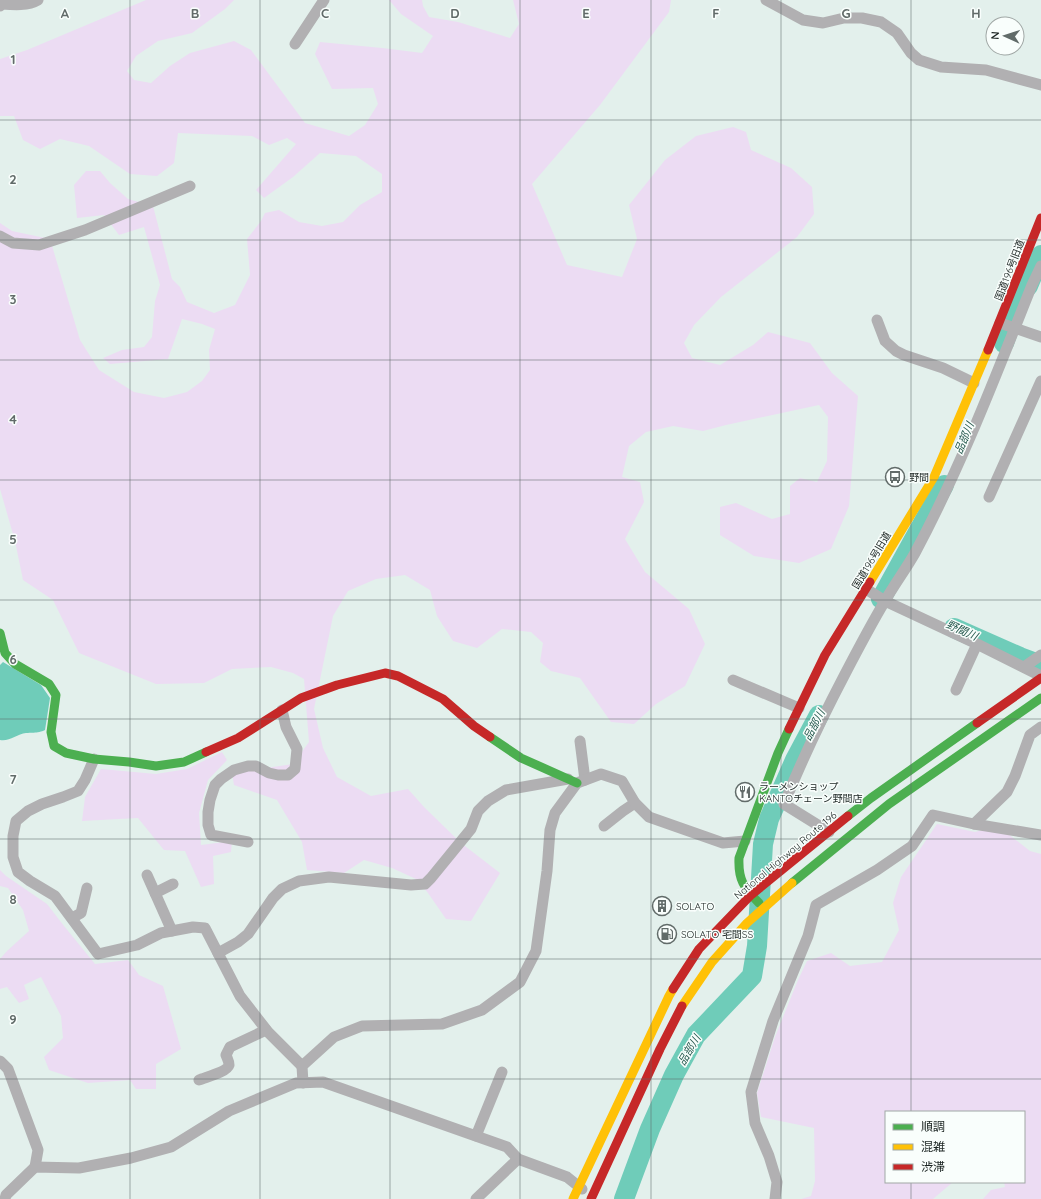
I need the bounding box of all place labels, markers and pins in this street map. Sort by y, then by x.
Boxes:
bus stop icon: 野間 [884,466,906,488]
place label: 野間 [909,471,929,484]
place label: ラーメンショップ KANTOチェーン野間店 [759,780,863,805]
restaurant icon: ラーメンショップ KANTOチェーン野間店 [734,781,756,803]
building icon: SOLATO [651,895,673,917]
place label: SOLATO [676,900,714,913]
fuel station icon: SOLATO 宅間SS [656,923,678,945]
place label: SOLATO 宅間SS [681,928,753,941]

